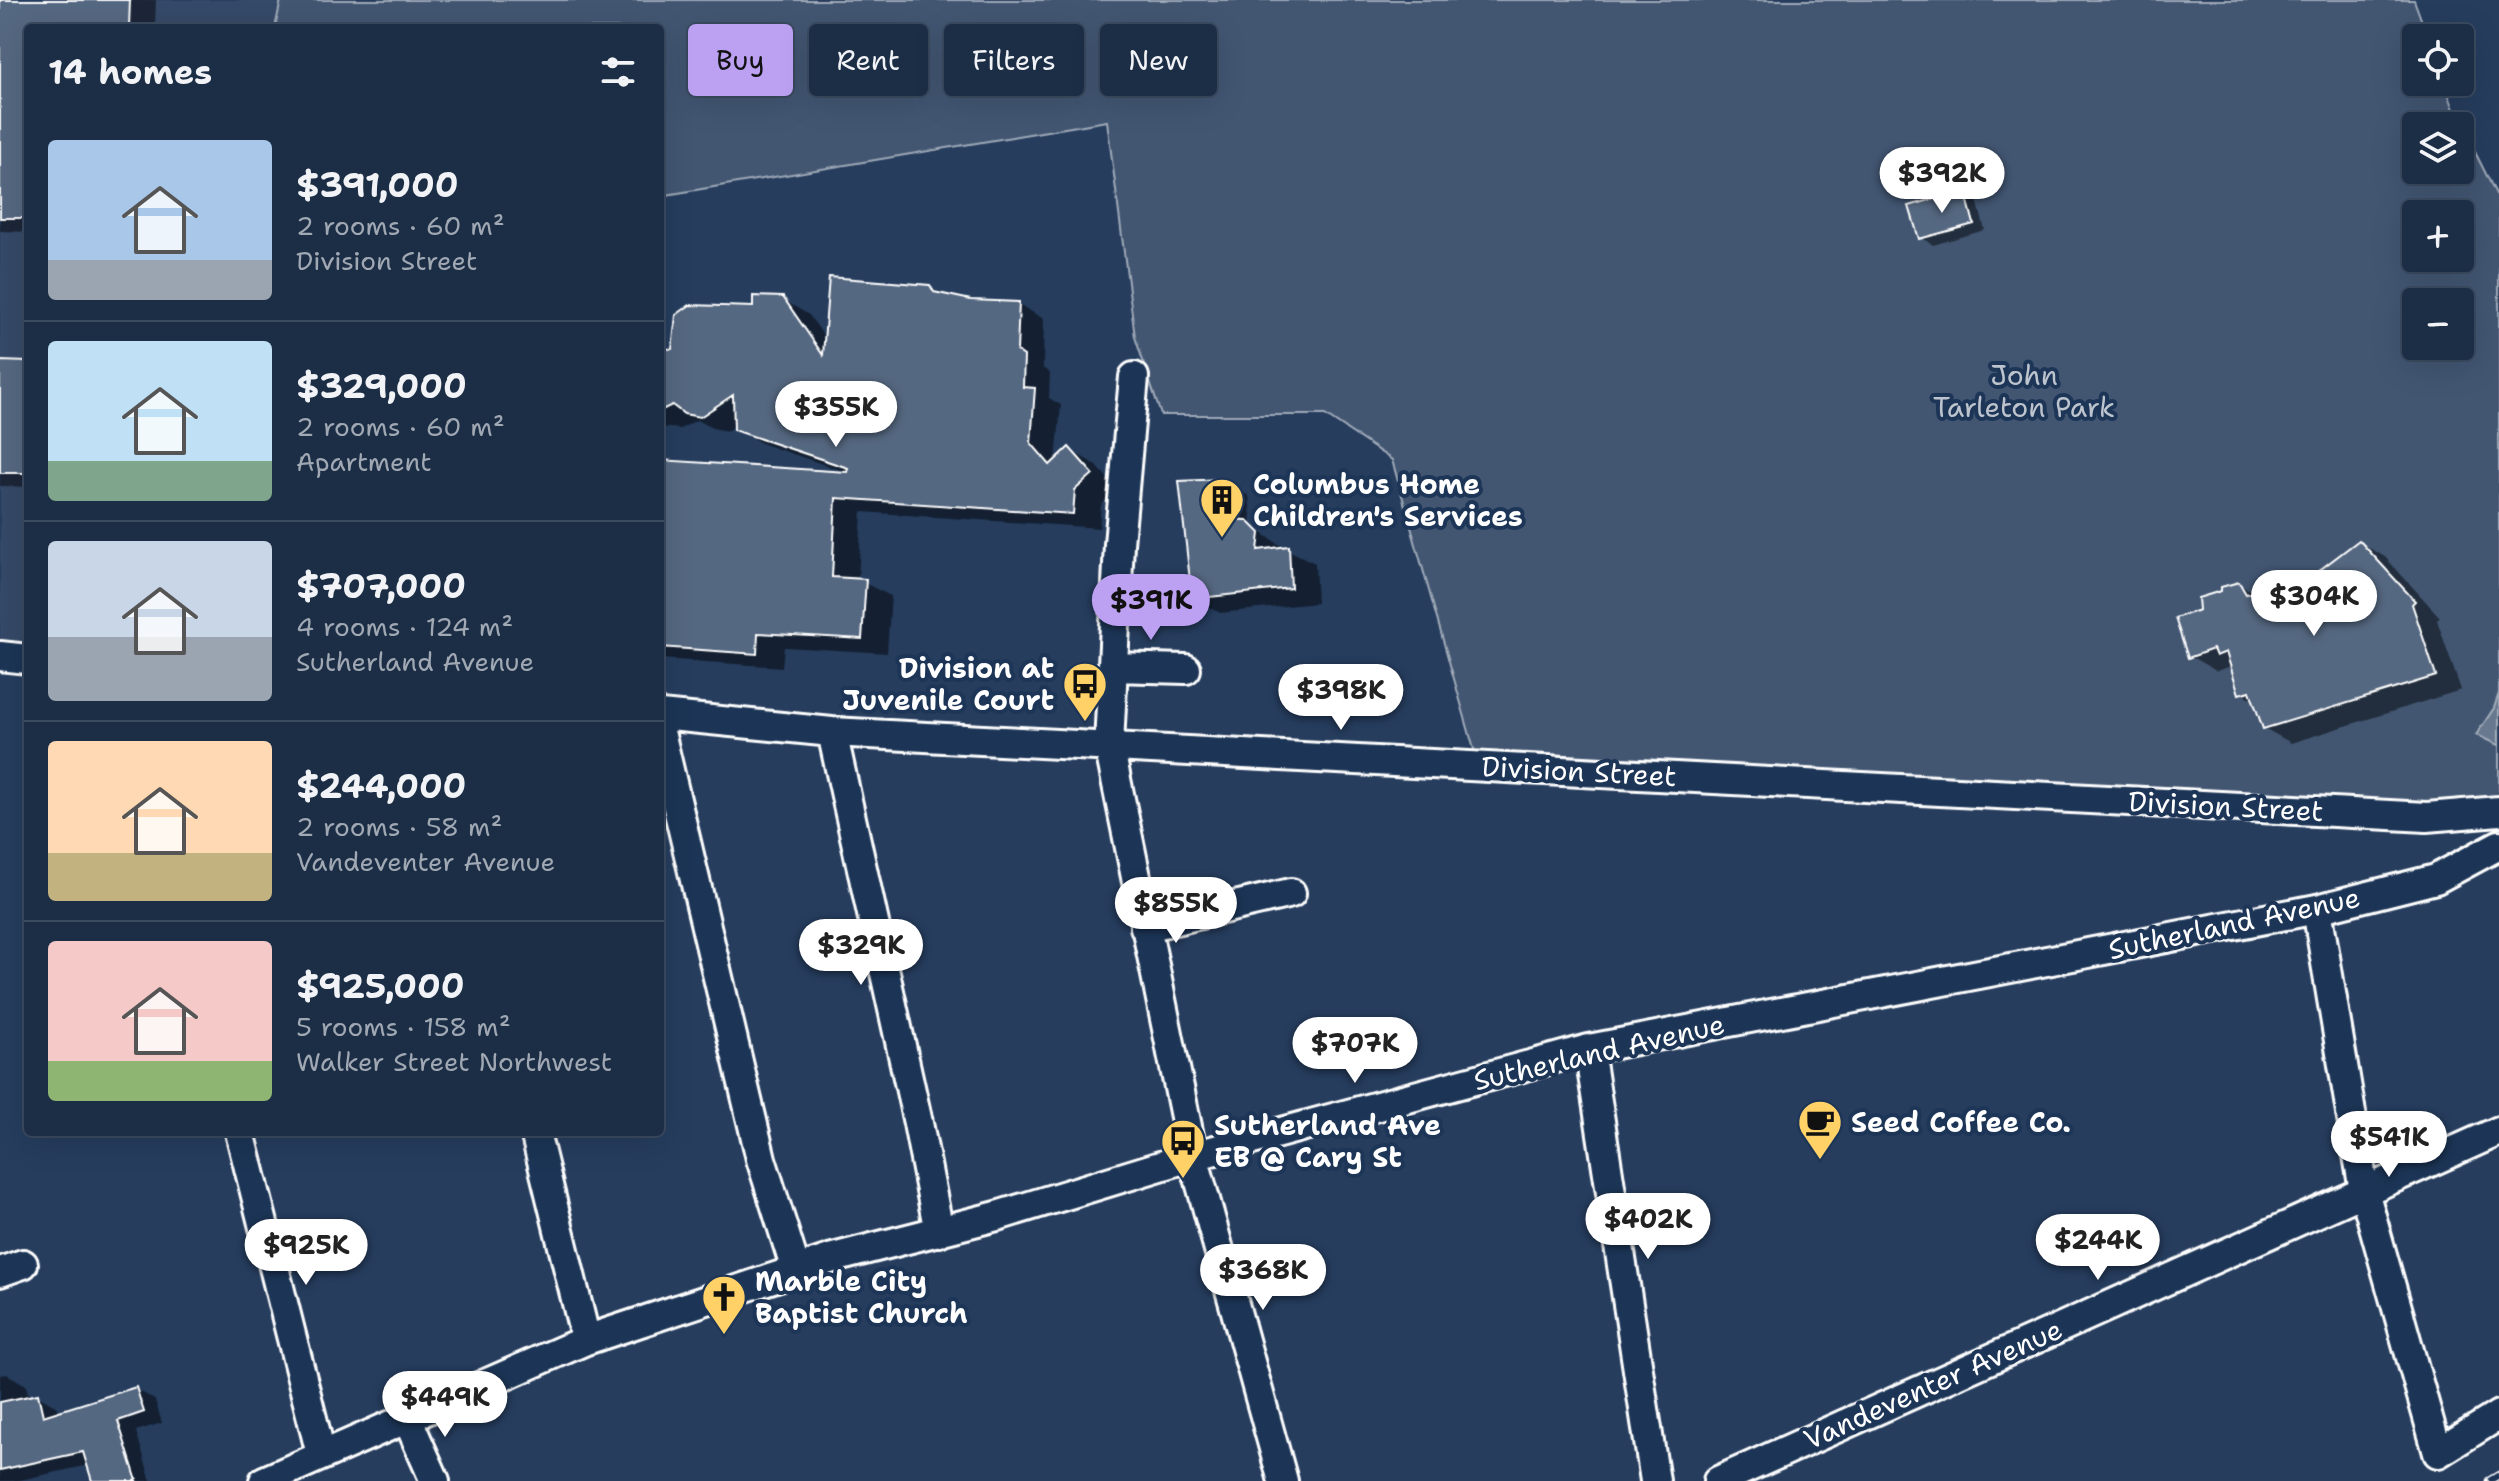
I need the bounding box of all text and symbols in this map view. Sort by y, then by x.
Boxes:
chip: Buy [688,24,793,96]
chip: Rent [809,24,928,96]
chip: Filters [944,24,1084,96]
chip: New [1100,24,1217,96]
map controls [2402,24,2474,360]
button: locate [2402,24,2474,96]
text: 14 homes [48,49,212,95]
icon: filters [596,50,640,94]
button: layers [2402,112,2474,184]
pin: $392K [1886,147,1998,215]
text: $392K [1898,155,1986,190]
text: $391,000 [296,162,459,208]
icon: home [112,172,208,268]
button: + [2402,200,2474,272]
text: 2 rooms · 60 m² [296,208,505,243]
text: Division Street [296,243,477,278]
button: − [2402,288,2474,360]
park label: John Tarleton Park [1933,356,2115,426]
text: $329,000 [296,363,467,409]
icon: home [112,373,208,469]
pin: $355K [780,381,892,449]
text: $355K [793,389,879,424]
text: 2 rooms · 60 m² [296,409,505,444]
text: Apartment [296,444,432,479]
place label: Columbus Home Children's Services [1253,465,1523,535]
building icon: Columbus Home Children's Services [1198,476,1246,539]
text: $707,000 [296,563,466,609]
pin: $304K [2258,570,2370,638]
icon: home [112,573,208,669]
pin: $391K [1095,574,1207,642]
text: $304K [2269,578,2359,613]
text: $391K [1110,582,1192,617]
text: 4 rooms · 124 m² [296,609,513,644]
text: Sutherland Avenue [296,644,534,679]
place label: Division at Juvenile Court [842,649,1054,719]
bus stop icon: Division at Juvenile Court [1061,660,1109,723]
pin: $398K [1285,664,1397,732]
text: $398K [1296,672,1386,707]
street label: Division Street [1481,747,1677,795]
text: $244,000 [296,763,466,809]
icon: home [112,773,208,869]
street label: Division Street [2128,782,2324,830]
text: 2 rooms · 58 m² [296,809,502,844]
text: Vandeventer Avenue [296,844,555,879]
pin: $855K [1120,877,1232,945]
street label: Sutherland Avenue [2105,878,2363,968]
text: $855K [1133,885,1219,920]
pin: $329K [805,919,917,987]
text: $329K [817,927,905,962]
text: $925,000 [296,963,465,1009]
icon: home [112,973,208,1069]
street label: Sutherland Avenue [1470,1005,1728,1099]
text: 5 rooms · 158 m² [296,1009,511,1044]
pin: $707K [1299,1017,1411,1085]
text: $707K [1310,1025,1400,1060]
text: Walker Street Northwest [296,1044,612,1079]
cafe icon: Seed Coffee Co. [1796,1098,1844,1161]
place label: Seed Coffee Co. [1851,1103,2071,1141]
place label: Sutherland Ave EB @ Cary St [1214,1106,1441,1176]
pin: $541K [2333,1111,2445,1179]
bus stop icon: Sutherland Ave EB @ Cary St [1159,1117,1207,1180]
text: $541K [2349,1119,2429,1154]
pin: $402K [1592,1193,1704,1261]
text: $402K [1603,1201,1693,1236]
pin: $244K [2042,1214,2154,1282]
pin: $925K [250,1219,362,1287]
text: $244K [2054,1222,2142,1257]
text: $925K [263,1227,349,1262]
pin: $368K [1207,1244,1319,1312]
text: $368K [1218,1252,1308,1287]
place label: Marble City Baptist Church [755,1262,968,1332]
church icon: Marble City Baptist Church [700,1273,748,1336]
street label: Vandeventer Avenue [1798,1310,2068,1458]
pin: $449K [389,1371,501,1439]
text: $449K [400,1379,490,1414]

